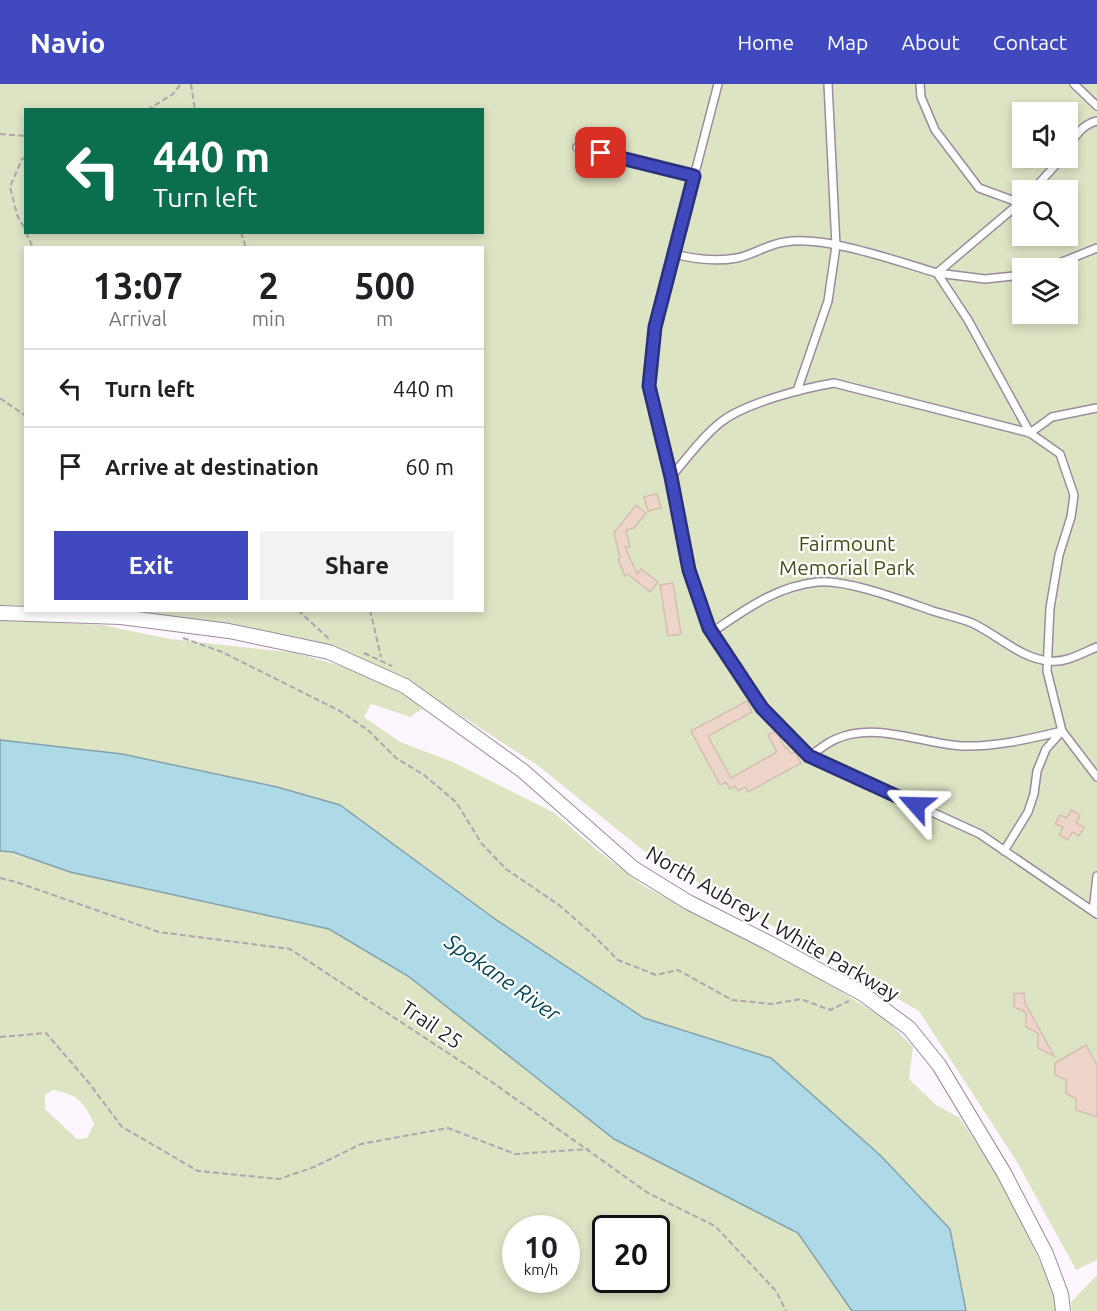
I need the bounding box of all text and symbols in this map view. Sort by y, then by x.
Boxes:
text: Navio [30,27,105,58]
text: Home [737,30,794,54]
text: Map [827,30,868,54]
text: About [901,30,960,54]
text: Contact [993,30,1067,54]
map controls [1012,102,1078,324]
button: sound [1012,102,1078,168]
pin [575,127,626,178]
icon: left [54,132,132,210]
text: 440 m [153,133,270,180]
icon: arrive [584,136,617,169]
button: search [1012,180,1078,246]
text: Turn left [153,182,257,212]
button: layers [1012,258,1078,324]
text: 13:07 [93,265,183,306]
text: 2 [258,265,279,306]
text: 500 [354,265,415,306]
text: Arrival [109,307,167,330]
text: min [252,307,285,330]
text: m [376,307,393,330]
icon: left [54,372,87,405]
text: Turn left [105,376,195,401]
text: 440 m [393,376,454,401]
icon: arrive [54,450,87,483]
text: Arrive at destination [105,454,319,479]
text: 60 m [405,454,454,479]
button: Exit [54,531,248,600]
button: Share [260,531,454,600]
park label: Fairmount Memorial Park [779,531,915,579]
position arrow [884,773,948,837]
street label: North Aubrey L White Parkway [642,841,904,1005]
water label: Spokane River [440,928,566,1026]
street label: Trail 25 [397,995,467,1053]
speed limit sign: 20 [592,1215,670,1293]
text: 10 [524,1230,558,1264]
text: km/h [524,1261,558,1278]

